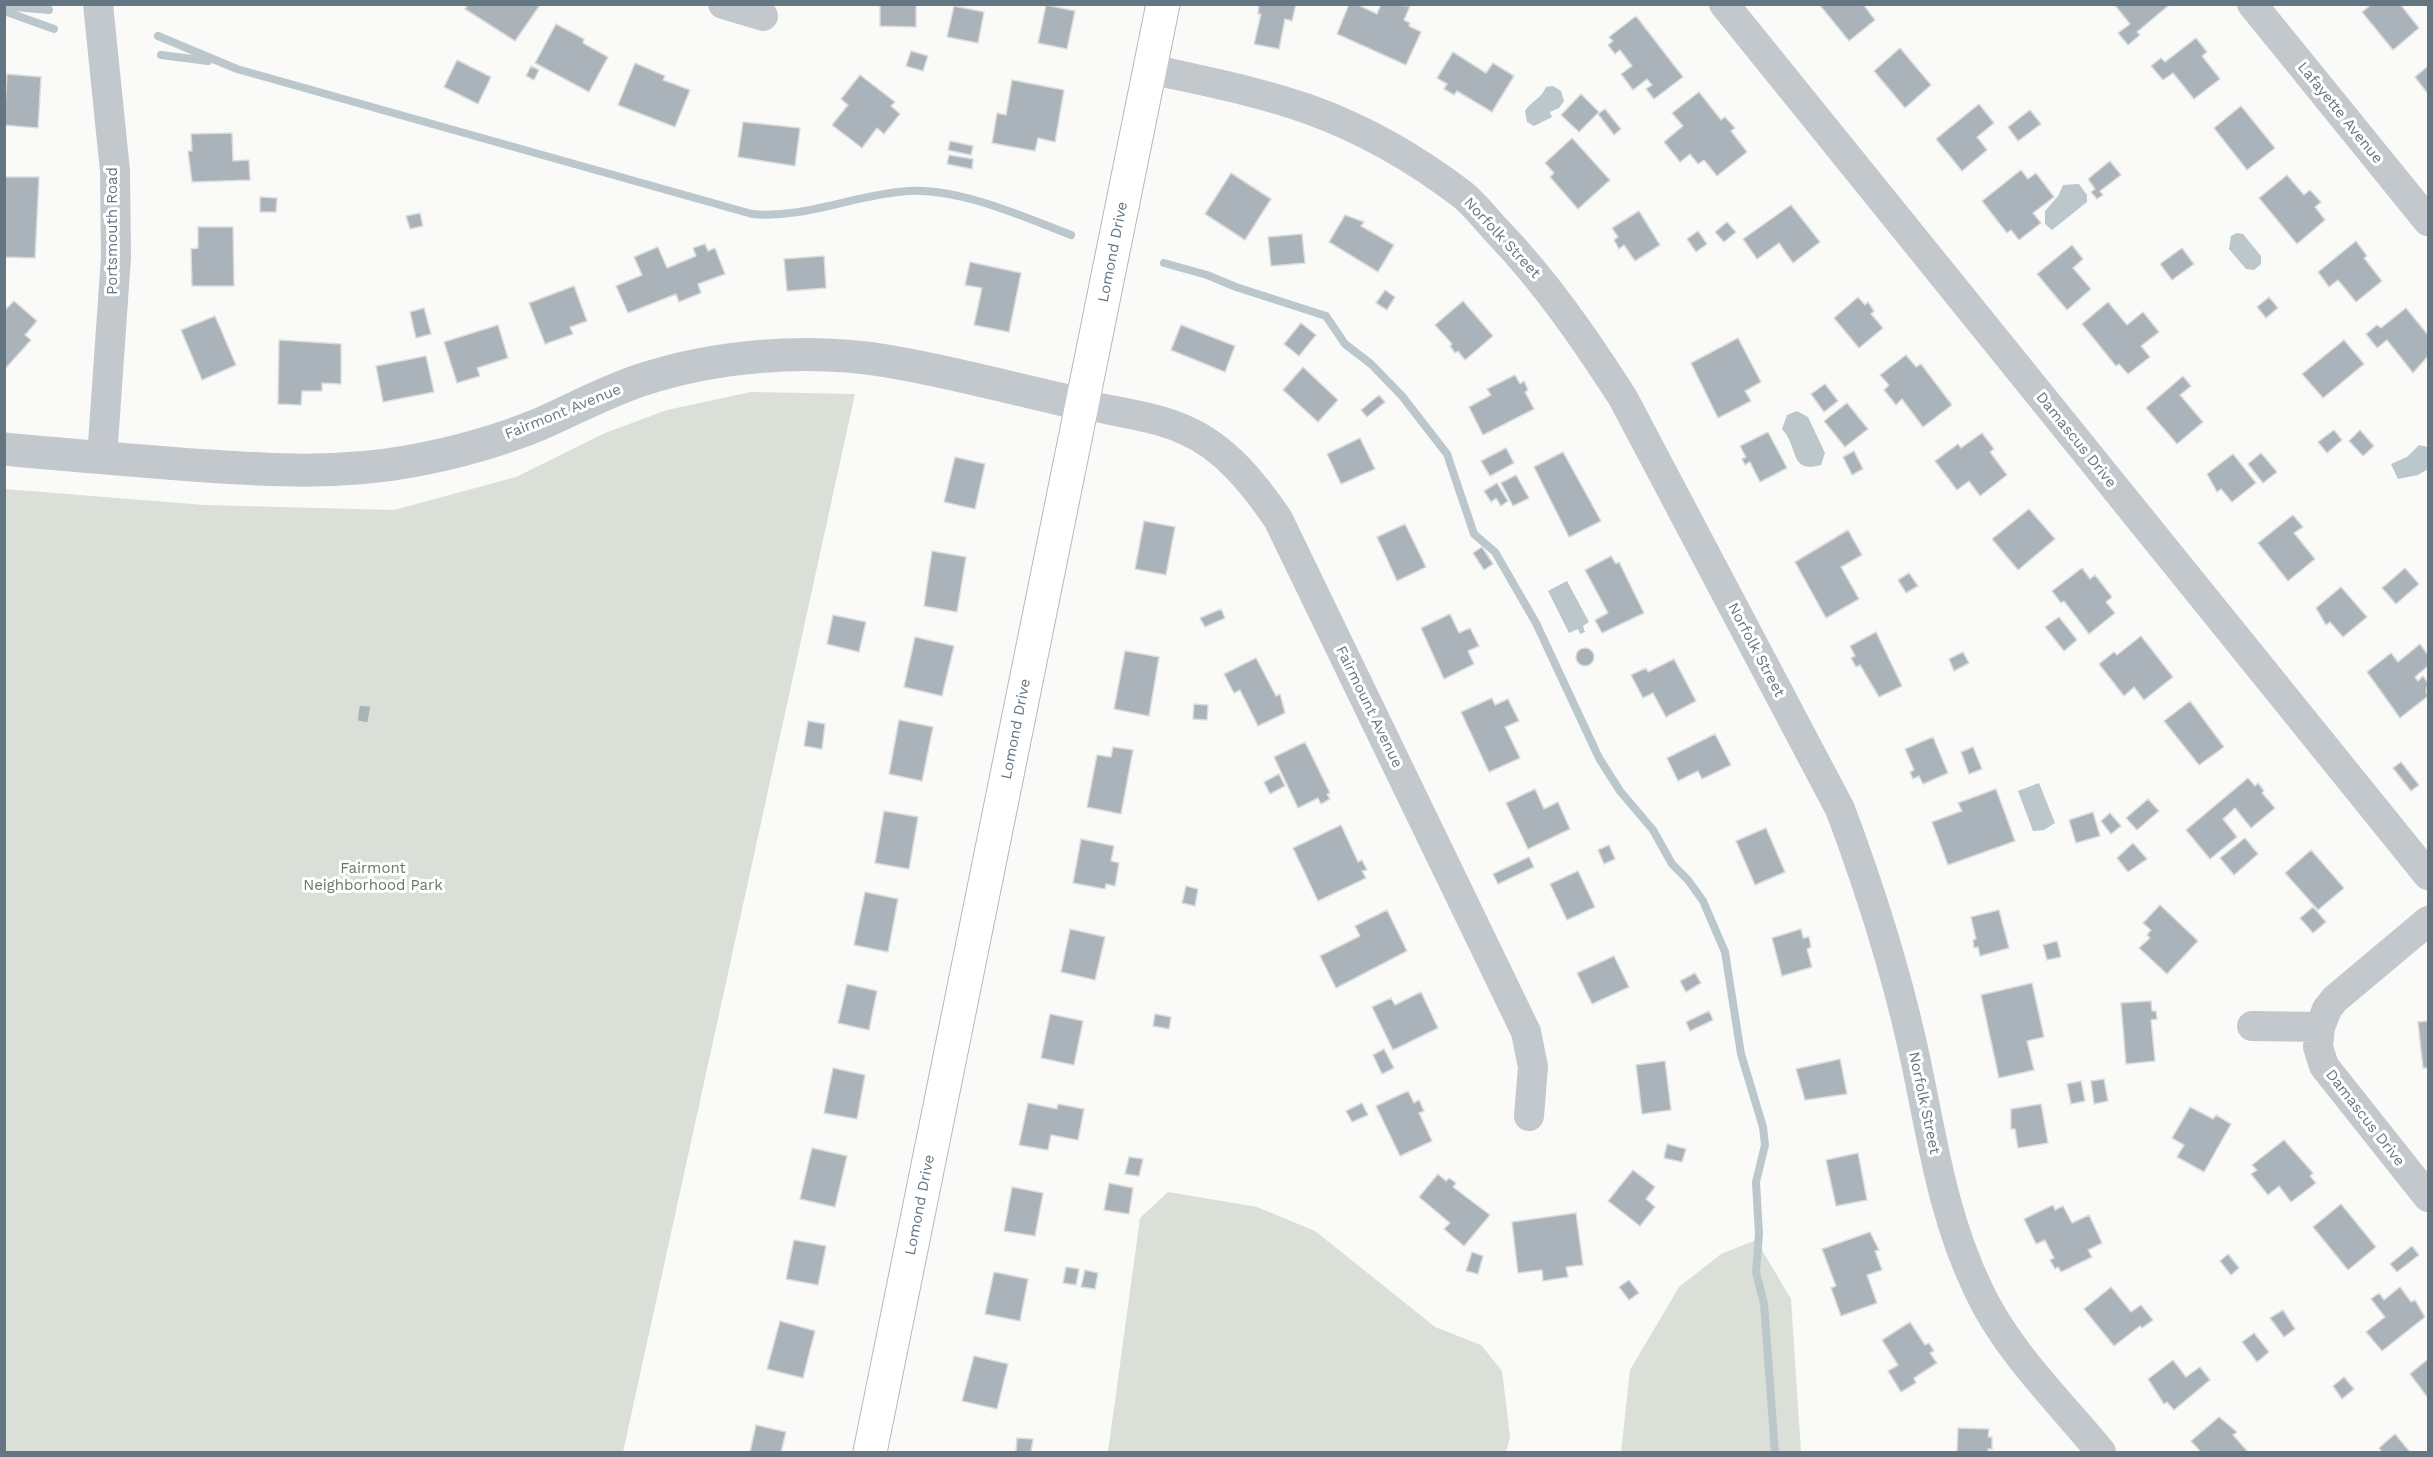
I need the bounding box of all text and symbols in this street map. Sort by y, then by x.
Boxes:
street label: Lafayette Avenue [2294,59,2386,167]
street label: Portsmouth Road [104,167,122,295]
street label: Norfolk Street [1460,194,1544,282]
street label: Lomond Drive [1094,200,1132,304]
street label: Fairmont Avenue [502,380,624,444]
street label: Damascus Drive [2032,388,2120,492]
street label: Norfolk Street [1724,600,1788,700]
street label: Fairmount Avenue [1332,643,1406,771]
street label: Lomond Drive [997,677,1035,781]
park label: Fairmont Neighborhood Park [303,860,443,895]
street label: Norfolk Street [1904,1050,1944,1156]
street label: Damascus Drive [2322,1066,2408,1170]
street label: Lomond Drive [901,1153,939,1257]

